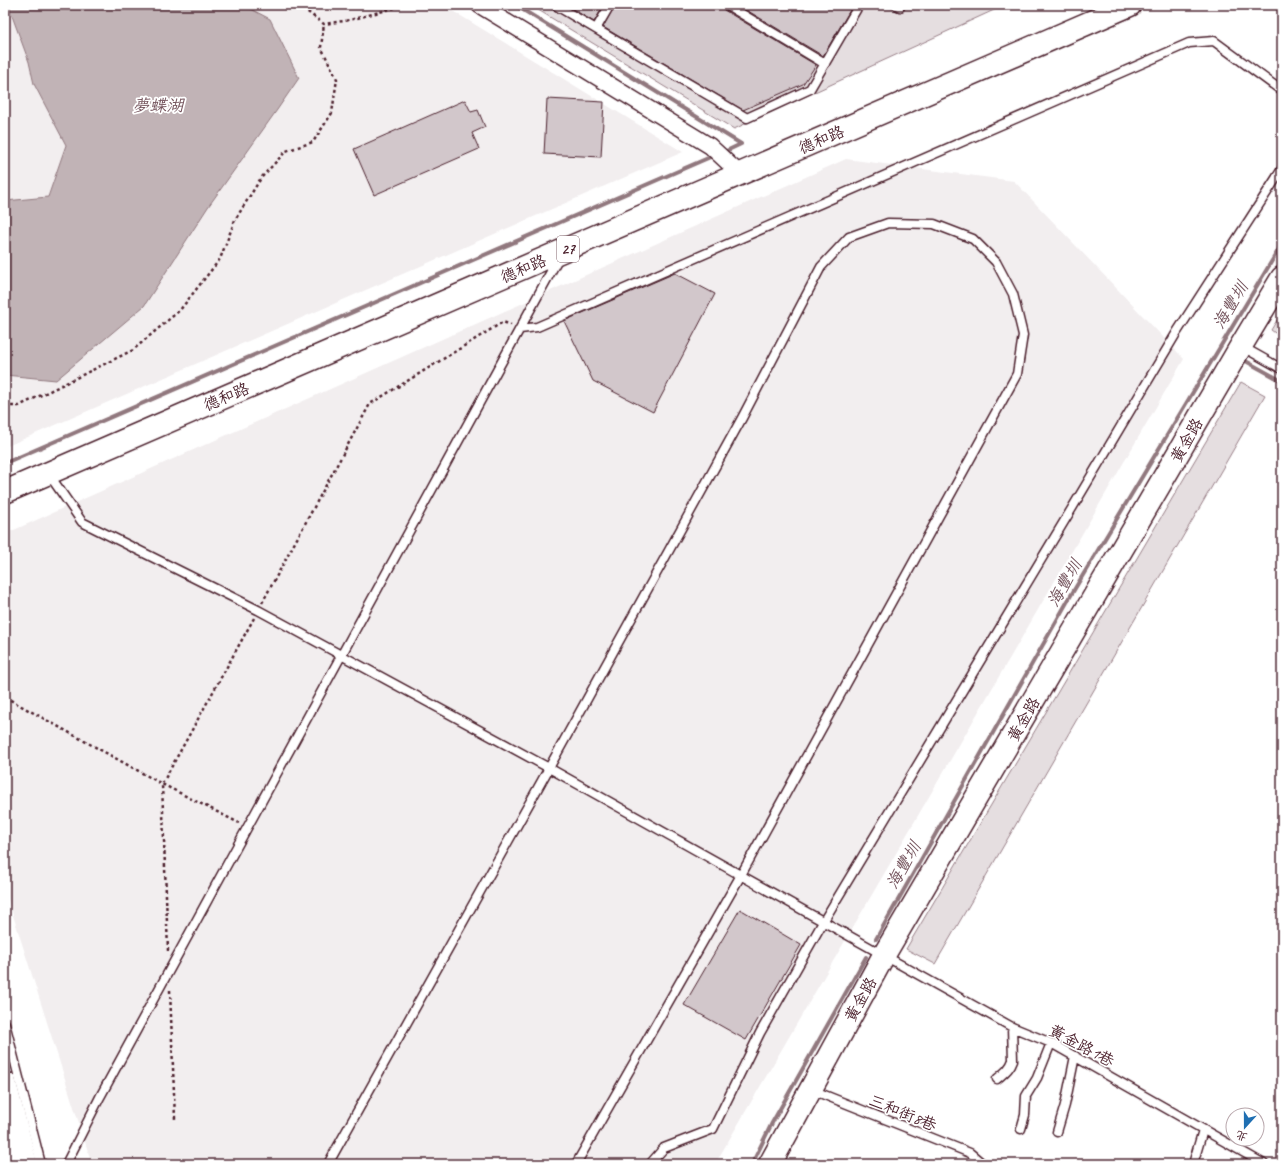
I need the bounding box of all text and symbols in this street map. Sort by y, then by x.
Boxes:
water label: 夢蝶湖 [133,95,185,116]
street label: 德和路 [795,121,847,159]
road number: 27 [557,236,579,262]
street label: 德和路 [497,250,549,288]
water label: 海豐圳 [1208,276,1254,333]
street label: 德和路 [200,378,252,416]
street label: 黃金路 [1166,415,1208,466]
water label: 海豐圳 [1043,554,1087,611]
street label: 黃金路 [1003,694,1045,745]
water label: 海豐圳 [882,836,926,893]
street label: 黃金路 [840,974,881,1025]
street label: 黃金路1巷 [1045,1020,1118,1071]
street label: 三和街8巷 [866,1090,939,1136]
north arrow [1225,1107,1265,1147]
text: 北 [1234,1128,1249,1145]

